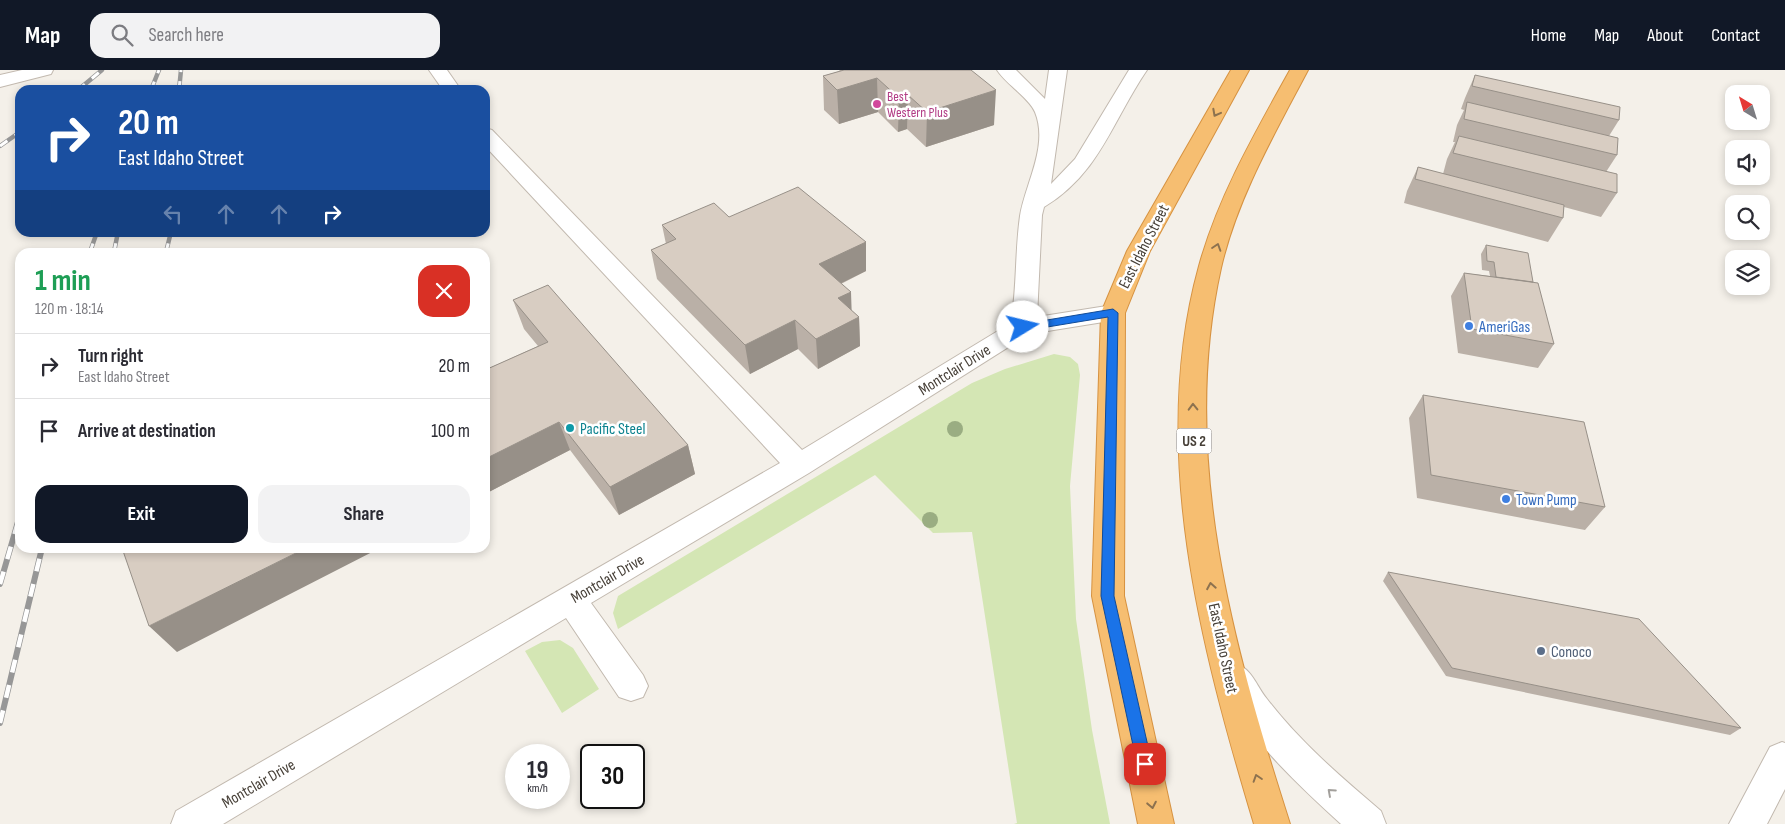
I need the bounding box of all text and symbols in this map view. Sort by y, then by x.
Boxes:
search box [90,13,440,58]
text: Map [25,21,60,50]
icon: search [108,21,136,49]
text: Search here [148,24,224,47]
text: Home [1531,25,1566,46]
text: Map [1594,25,1619,46]
text: About [1647,25,1683,46]
text: Contact [1711,25,1760,46]
north arrow [1725,85,1770,130]
map controls [1725,85,1770,295]
place label: Best Western Plus [887,88,948,121]
marker: Best Western Plus [871,98,883,110]
text: 20 m [118,102,179,145]
icon: right [35,105,100,170]
one-way arrow [1213,108,1223,117]
button: sound [1725,140,1770,185]
text: East Idaho Street [118,145,244,172]
button: search [1725,195,1770,240]
icon: left [159,200,187,228]
icon: ahead [212,200,240,228]
icon: ahead [265,200,293,228]
icon: right [318,200,346,228]
street label: East Idaho Street [1115,201,1174,292]
one-way arrow [1211,243,1221,252]
button: layers [1725,250,1770,295]
text: 1 min [35,263,91,299]
button: close [418,265,470,317]
text: 120 m · 18:14 [35,300,104,319]
position arrow [996,300,1048,352]
place label: AmeriGas [1478,318,1530,337]
marker: AmeriGas [1463,320,1475,332]
street label: Montclair Drive [915,341,994,400]
text: Turn right [78,345,143,368]
icon: right [35,352,63,380]
text: 20 m [438,355,470,378]
text: East Idaho Street [78,368,170,387]
one-way arrow [1188,403,1198,410]
icon: arrive [35,417,63,445]
text: Arrive at destination [78,420,216,443]
text: 100 m [431,420,470,443]
place label: Pacific Steel [580,420,645,439]
marker: Pacific Steel [564,422,576,434]
road number: US 2 [1176,428,1212,454]
button: Exit [35,485,248,543]
button: Share [258,485,470,543]
place label: Town Pump [1516,491,1577,510]
marker: Town Pump [1500,493,1512,505]
street label: Montclair Drive [568,551,648,608]
one-way arrow [1206,581,1216,590]
street label: East Idaho Street [1204,602,1241,695]
place label: Conoco [1551,643,1592,662]
marker: Conoco [1535,645,1547,657]
pin [1124,743,1166,785]
speed limit sign: 30 [580,744,645,809]
icon: arrive [1131,750,1159,778]
text: 19 [527,755,548,786]
street label: Montclair Drive [219,756,299,813]
one-way arrow [1253,774,1263,782]
text: km/h [527,781,548,796]
one-way arrow [1328,788,1337,797]
one-way arrow [1147,800,1157,809]

